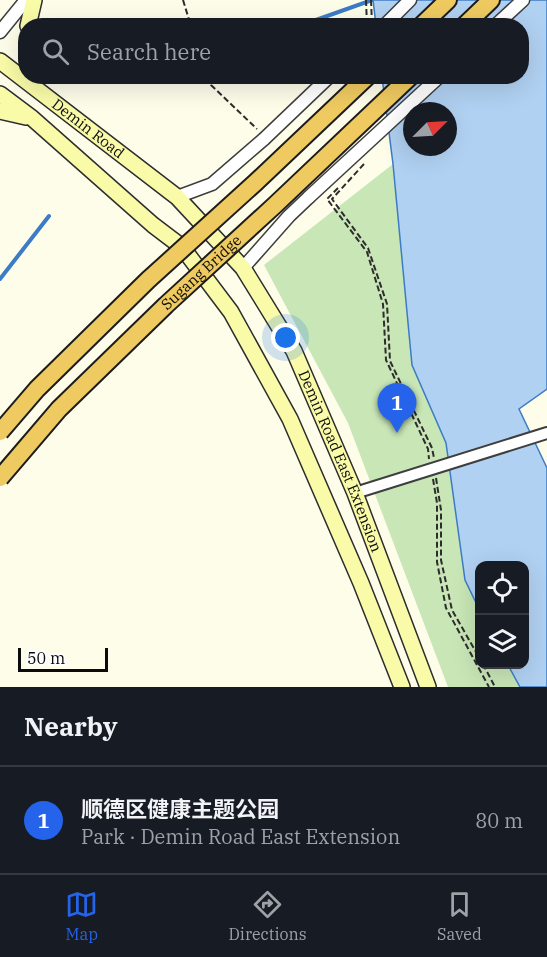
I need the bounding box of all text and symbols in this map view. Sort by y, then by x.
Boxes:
search box [18,18,529,84]
icon: search [39,35,72,68]
text: Search here [87,37,211,66]
street label: Demin Road [48,94,128,162]
north arrow [403,102,457,156]
street label: Sugang Bridge [157,231,245,314]
your location [271,323,300,352]
street label: Demin Road East Extension [294,367,386,555]
pin: 1 [378,384,416,433]
map controls [475,561,529,669]
button: locate [475,561,529,615]
button: layers [475,615,529,669]
scale bar [18,645,108,672]
text: 50 m [27,648,65,668]
text: Nearby [24,709,118,743]
text: 顺德区健康主题公园 [81,794,279,823]
text: 1 [38,807,50,834]
text: 80 m [475,807,523,834]
text: Park · Demin Road East Extension [81,823,400,850]
tab: Map [65,888,98,944]
tab: Directions [229,888,307,944]
tab: Saved [437,888,482,944]

